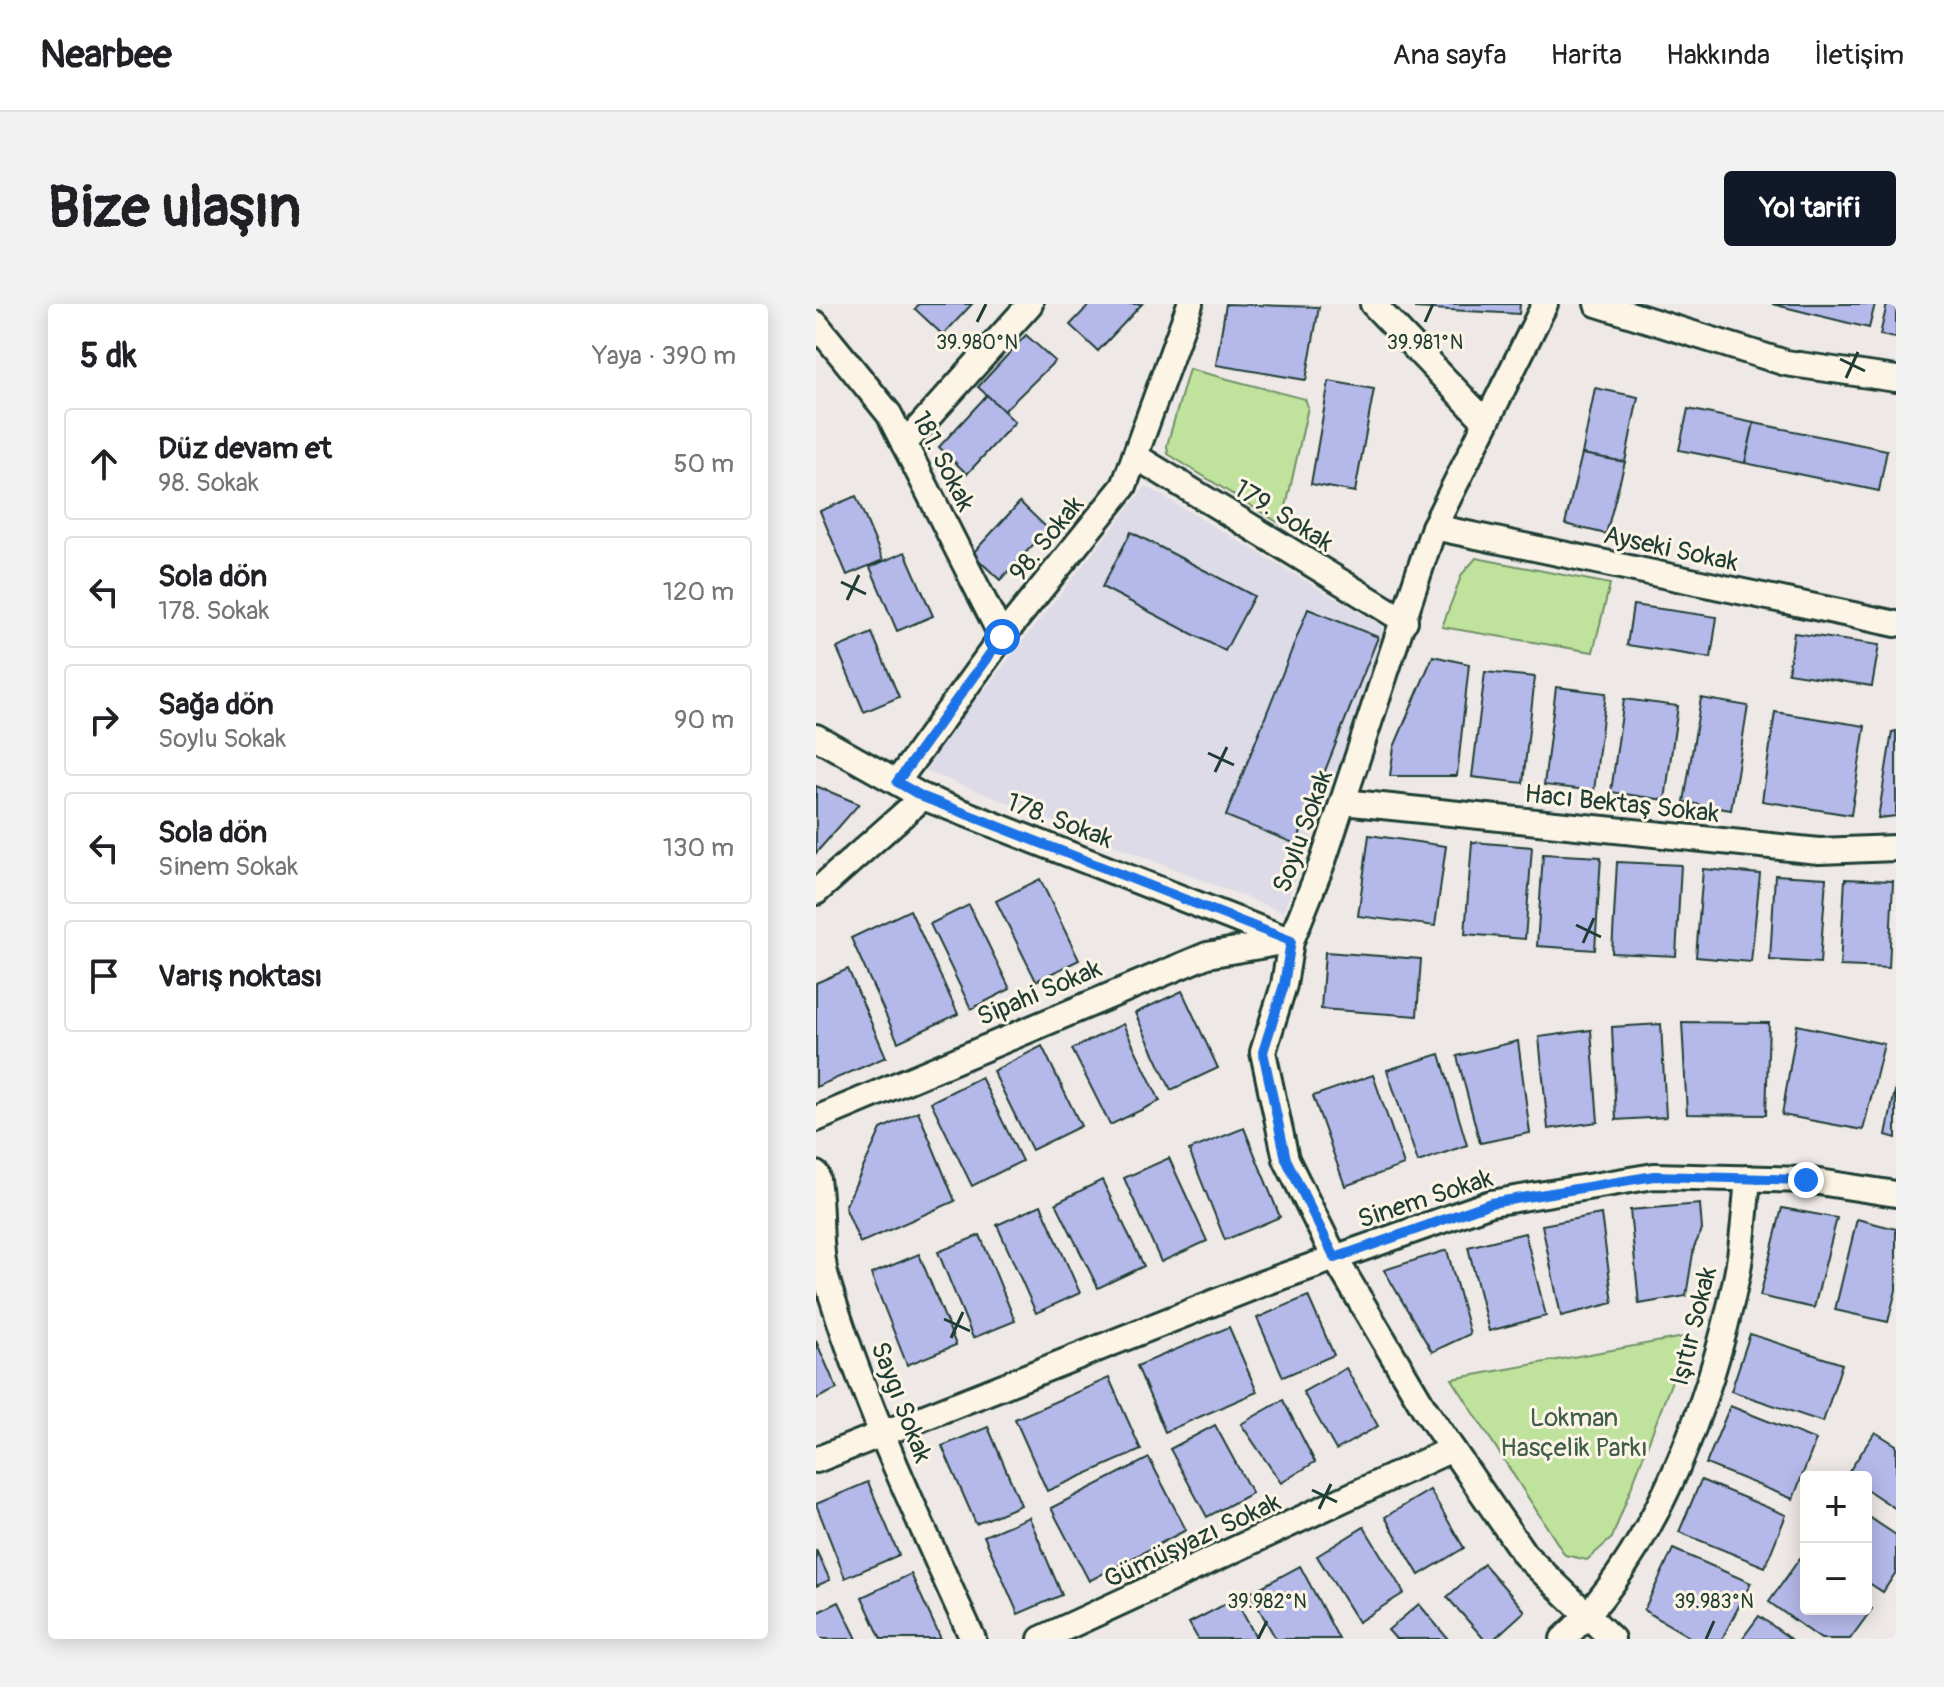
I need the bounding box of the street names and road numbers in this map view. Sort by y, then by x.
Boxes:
street label: 181. Sokak [904,406,982,517]
street label: 179. Sokak [1228,473,1339,559]
street label: 98. Sokak [1003,489,1091,588]
street label: Ayseki Sokak [1601,519,1741,579]
street label: Soylu Sokak [1266,766,1340,897]
street label: Hacı Bektaş Sokak [1523,778,1721,830]
street label: 178. Sokak [1002,786,1117,856]
street label: Sipahi Sokak [972,952,1107,1033]
street label: Sinem Sokak [1354,1162,1497,1236]
street label: Işıtır Sokak [1664,1263,1724,1389]
street label: Saygı Sokak [863,1337,939,1467]
street label: Gümüşyazı Sokak [1099,1486,1286,1596]

